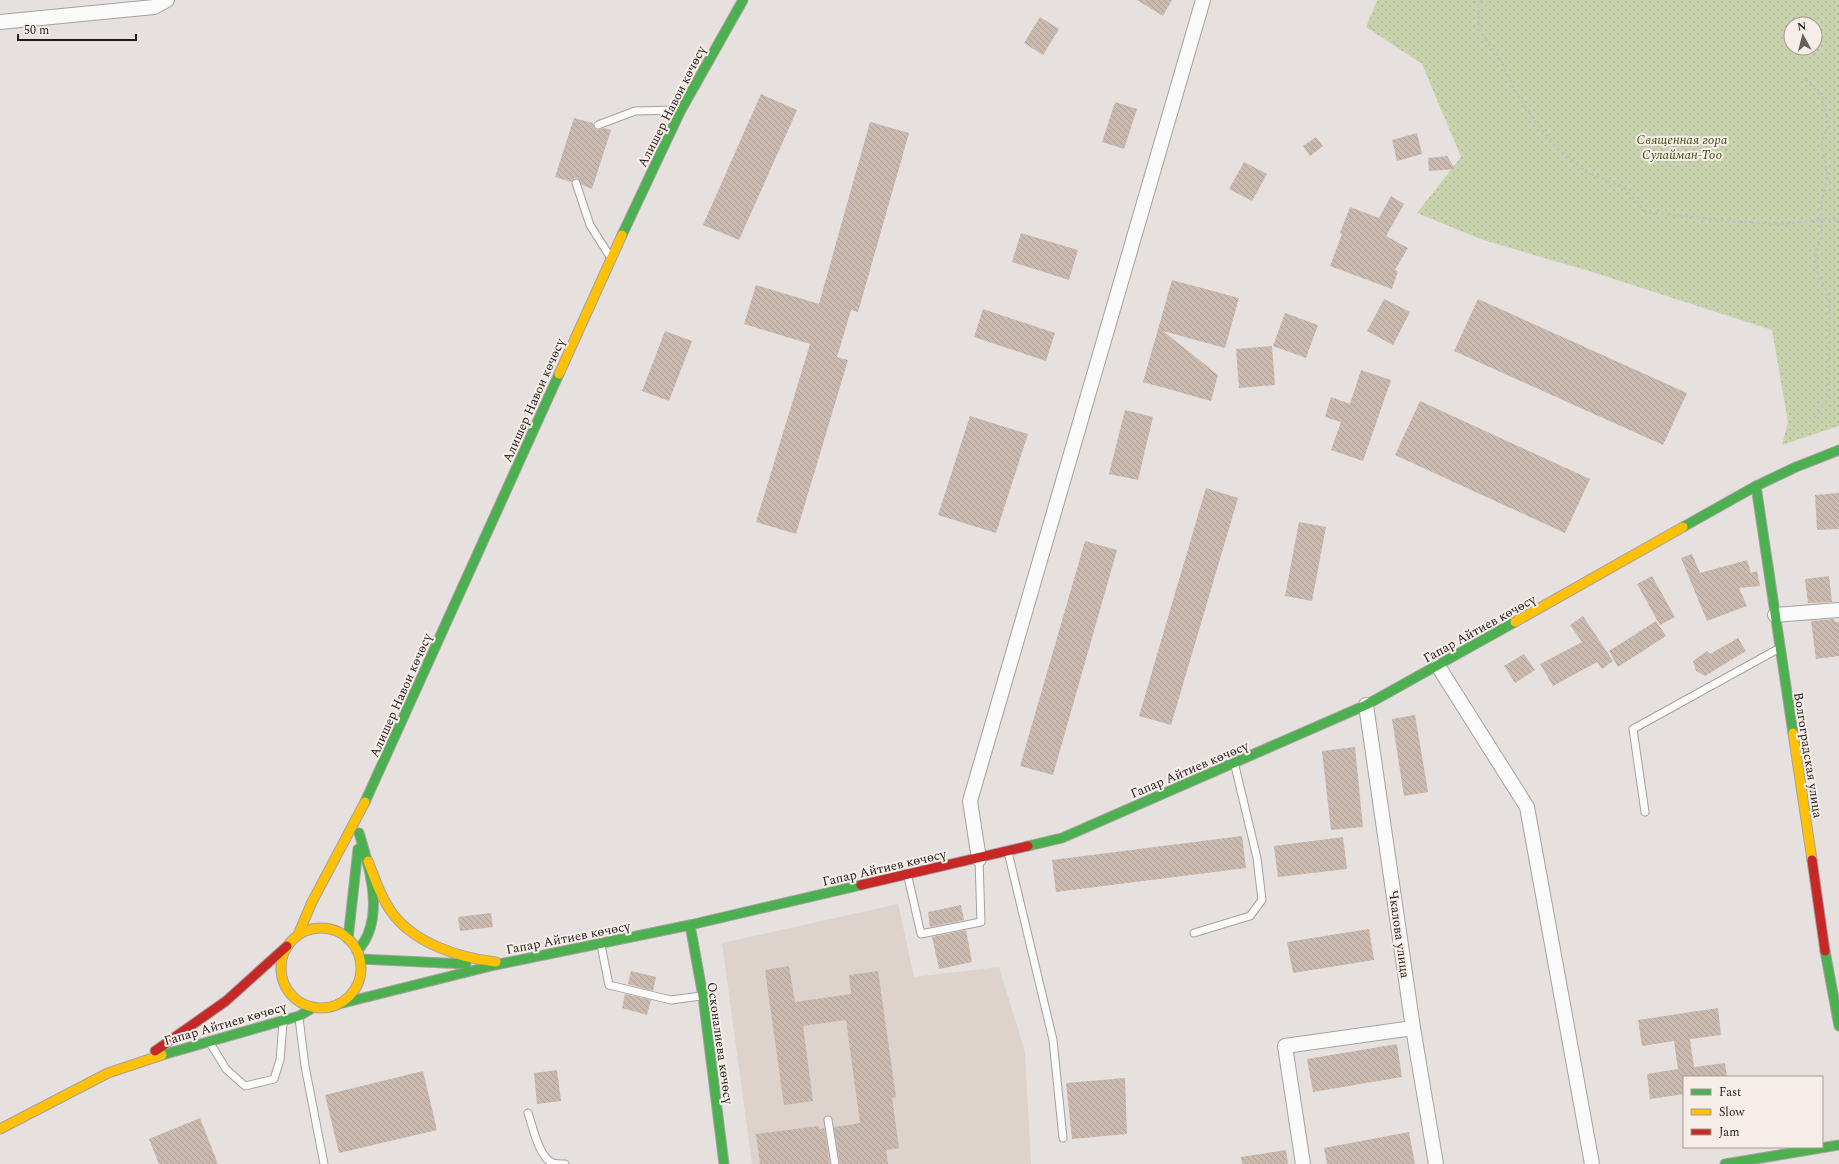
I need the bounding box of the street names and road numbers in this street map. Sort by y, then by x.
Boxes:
street label: Алишер Навои көчөсү [633,42,712,171]
street label: Алишер Навои көчөсү [498,335,571,466]
street label: Гапар Айтиев көчөсү [1419,589,1540,668]
street label: Алишер Навои көчөсү [365,630,438,761]
street label: Волгоградская улица [1788,691,1828,820]
street label: Гапар Айтиев көчөсү [1127,736,1252,804]
street label: Гапар Айтиев көчөсү [820,844,949,892]
street label: Чкалова улица [1383,889,1415,980]
street label: Гапар Айтиев көчөсү [504,916,633,960]
street label: Осконалиева көчөсү [702,981,739,1106]
street label: Гапар Айтиев көчөсү [162,997,290,1051]

